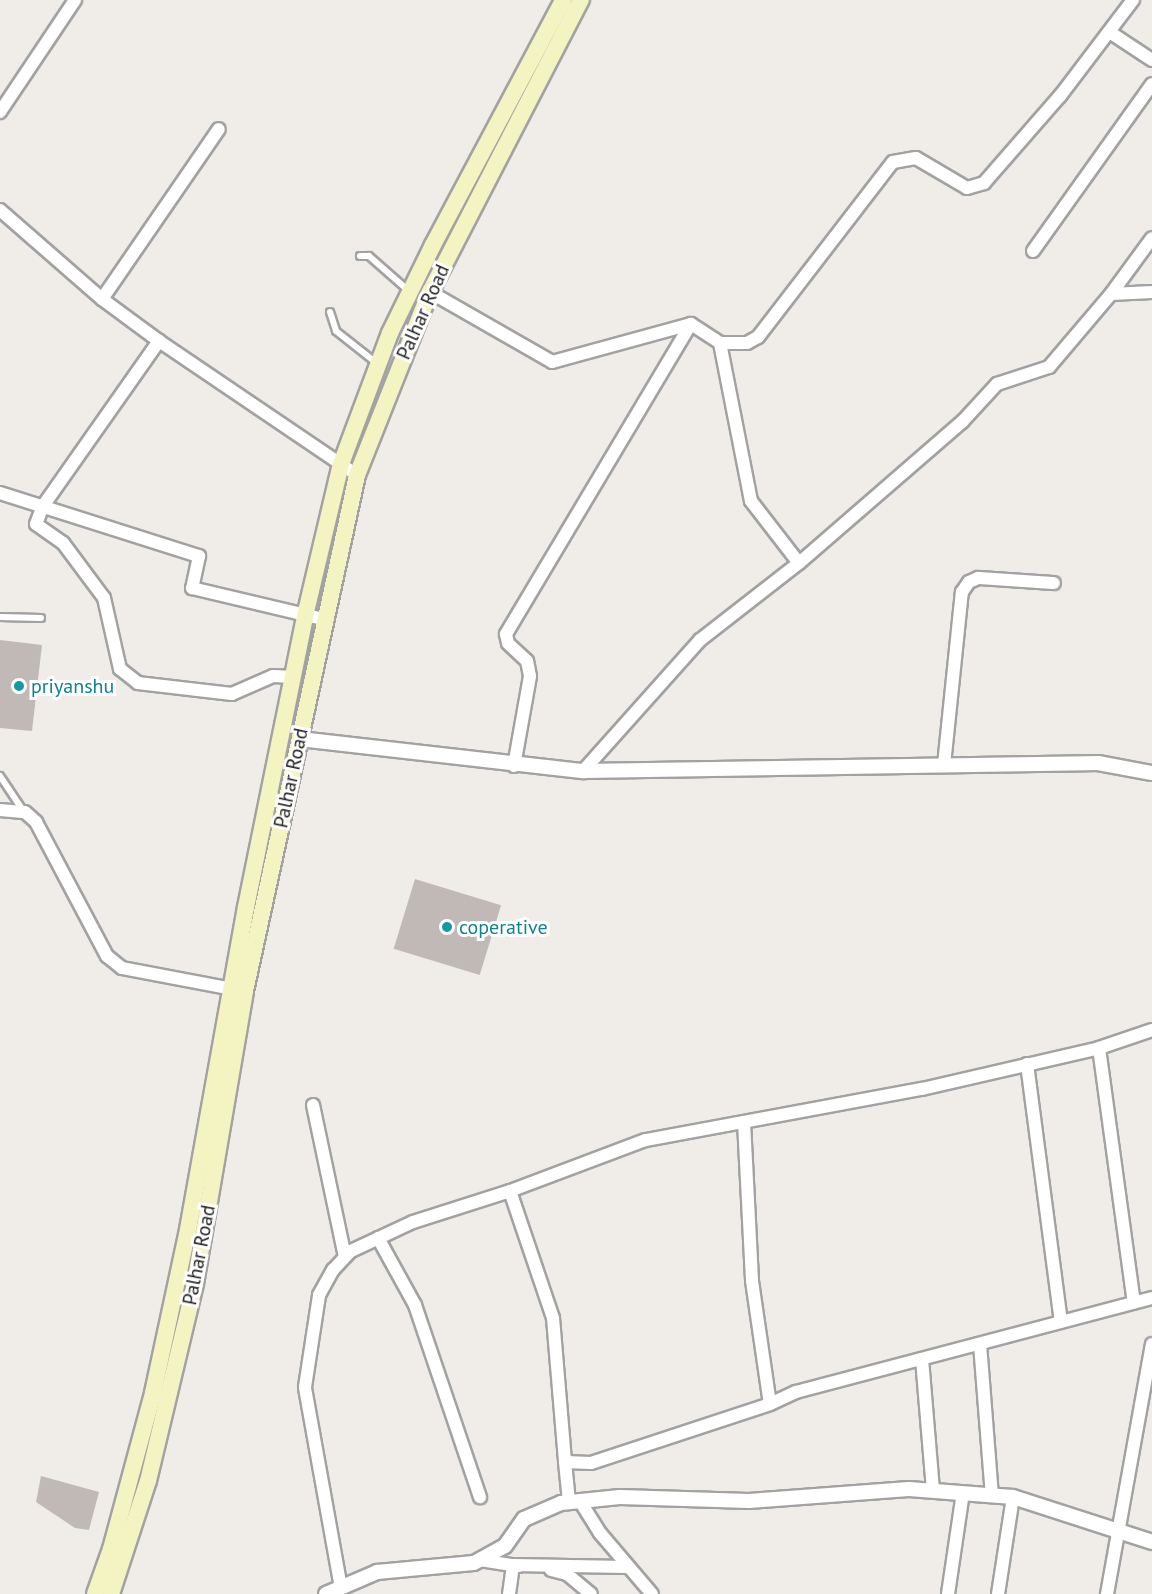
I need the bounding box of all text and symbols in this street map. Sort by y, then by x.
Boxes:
street label: Palhar Road [391,261,455,363]
place label: priyanshu [31,674,114,698]
marker: priyanshu [12,679,26,693]
street label: Palhar Road [269,726,313,830]
place label: coperative [459,915,548,939]
marker: coperative [440,920,454,934]
street label: Palhar Road [178,1203,220,1307]

